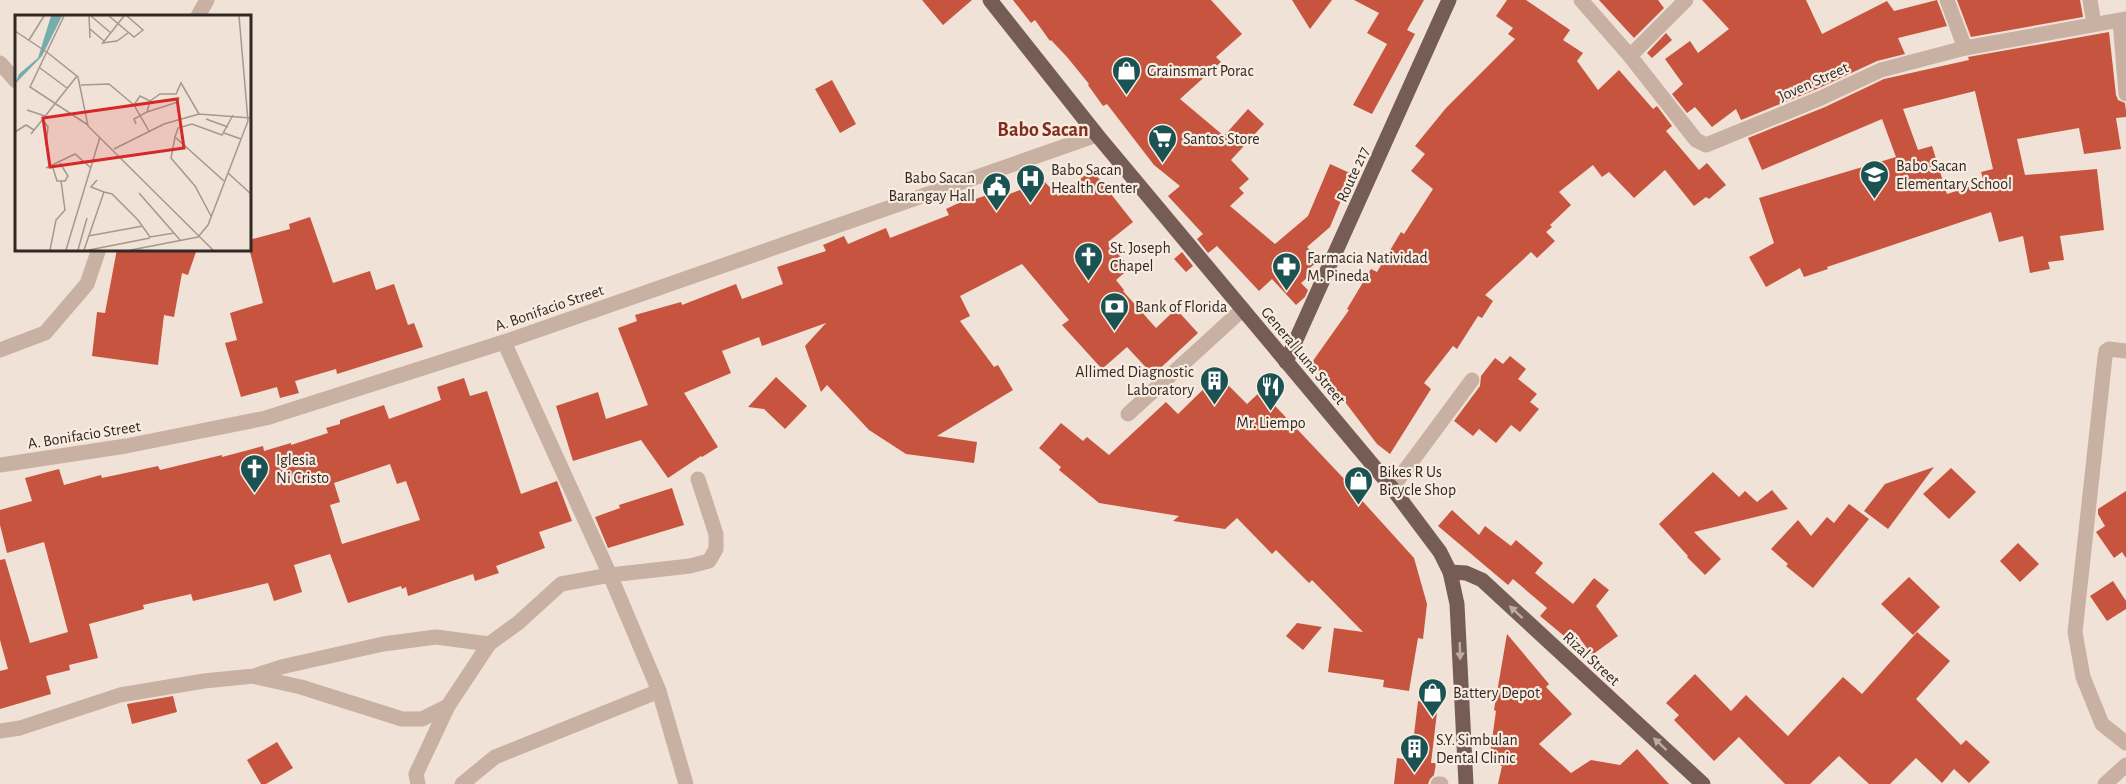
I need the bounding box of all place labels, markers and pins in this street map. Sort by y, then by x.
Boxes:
shop icon: Grainsmart Porac [1110,54,1142,96]
place label: Grainsmart Porac [1147,63,1254,79]
supermarket icon: Santos Store [1146,122,1178,164]
place label: Santos Store [1183,131,1260,147]
school or university icon: Babo Sacan Elementary School [1859,158,1891,200]
place label: Babo Sacan Elementary School [1896,158,2012,193]
hospital icon: Babo Sacan Health Center [1014,162,1046,204]
place label: Babo Sacan Health Center [1051,162,1138,196]
place label: Babo Sacan Barangay Hall [889,170,975,205]
public building icon: Babo Sacan Barangay Hall [980,170,1012,212]
church icon: St. Joseph Chapel [1073,240,1105,282]
place label: St. Joseph Chapel [1110,240,1171,274]
pharmacy icon: Farmacia Natividad M. Pineda [1270,250,1302,292]
place label: Farmacia Natividad M. Pineda [1307,250,1428,284]
bank icon: Bank of Florida [1098,290,1130,332]
place label: Bank of Florida [1135,299,1227,315]
place label: Allimed Diagnostic Laboratory [1075,364,1194,399]
building icon: Allimed Diagnostic Laboratory [1199,364,1231,406]
restaurant icon: Mr. Liempo [1255,370,1287,412]
place label: Mr. Liempo [1236,415,1306,431]
church icon: Iglesia Ni Cristo [239,452,271,494]
place label: Iglesia Ni Cristo [276,452,329,486]
shop icon: Bikes R Us Bicycle Shop [1342,464,1374,506]
place label: Bikes R Us Bicycle Shop [1379,464,1456,499]
shop icon: Battery Depot [1416,676,1448,718]
place label: Battery Depot [1453,685,1540,702]
building icon: S.Y. Simbulan Dental Clinic [1399,732,1431,774]
place label: S.Y. Simbulan Dental Clinic [1436,732,1518,766]

